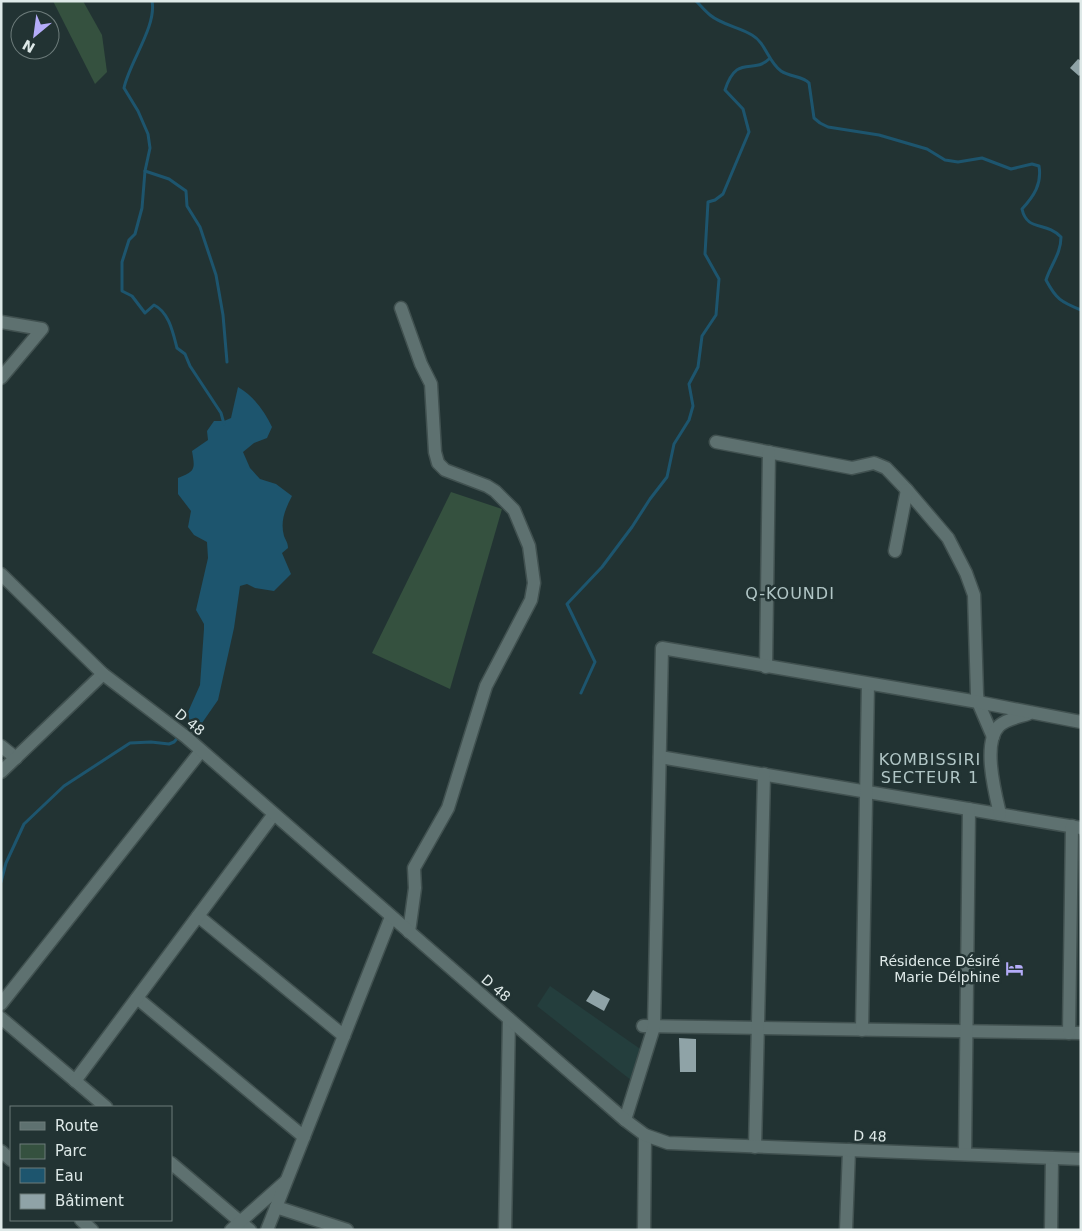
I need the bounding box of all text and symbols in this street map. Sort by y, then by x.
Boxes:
north arrow [10,10,60,60]
text: N [20,37,38,56]
district label: Q-KOUNDI [745,584,835,603]
street label: D 48 [172,705,208,739]
district label: KOMBISSIRI SECTEUR 1 [879,750,981,787]
place label: Résidence Désiré Marie Délphine [879,953,1000,985]
hotel icon: Résidence Désiré Marie Délphine [1004,959,1024,979]
street label: D 48 [478,971,514,1005]
legend [10,1106,172,1221]
text: Route [55,1117,99,1135]
street label: D 48 [853,1127,887,1145]
text: Parc [55,1142,87,1160]
text: Eau [55,1167,83,1185]
text: Bâtiment [55,1192,124,1210]

